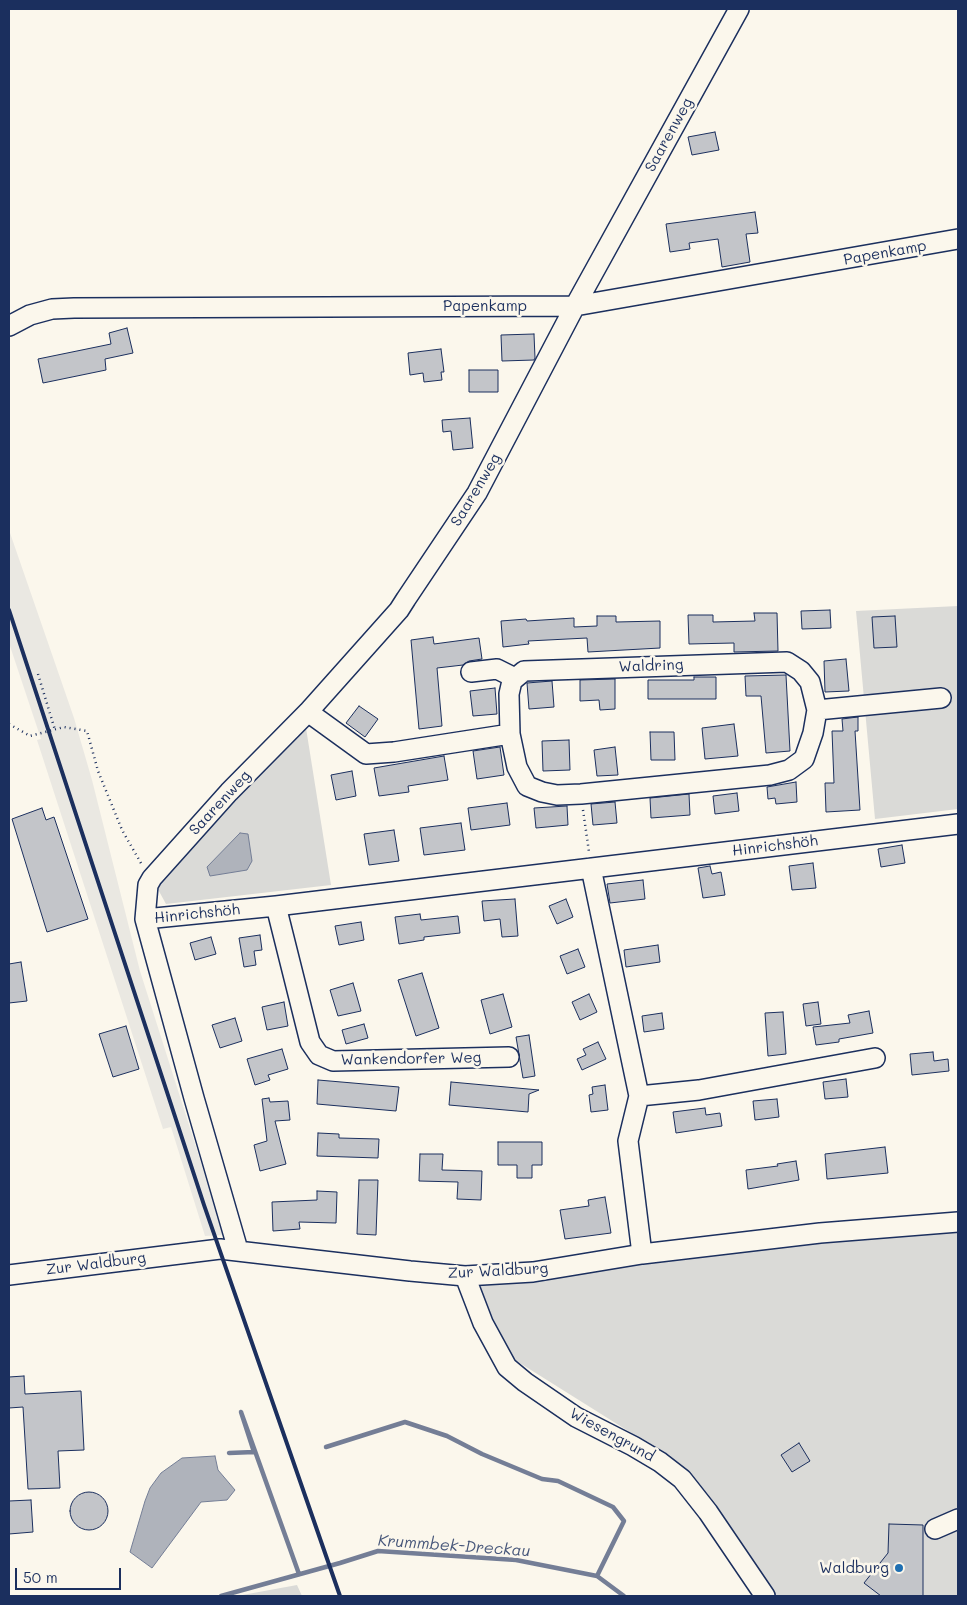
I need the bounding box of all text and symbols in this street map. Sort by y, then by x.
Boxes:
street label: Saarenweg [641,95,697,175]
street label: Papenkamp [842,237,928,269]
street label: Papenkamp [443,297,527,315]
street label: Saarenweg [447,450,505,530]
street label: Waldring [618,656,684,676]
street label: Saarenweg [185,767,255,839]
street label: Hinrichshöh [731,832,819,860]
street label: Hinrichshöh [153,901,241,927]
street label: Wankendorfer Weg [340,1049,482,1069]
street label: Zur Waldburg [45,1249,147,1279]
street label: Zur Waldburg [447,1259,549,1283]
street label: Wiesengrund [566,1404,658,1466]
water label: Krummbek-Dreckau [377,1531,531,1561]
scale bar [18,1558,124,1590]
place label: Waldburg [819,1559,889,1577]
marker: Waldburg [893,1562,905,1574]
text: 50 m [23,1567,58,1587]

